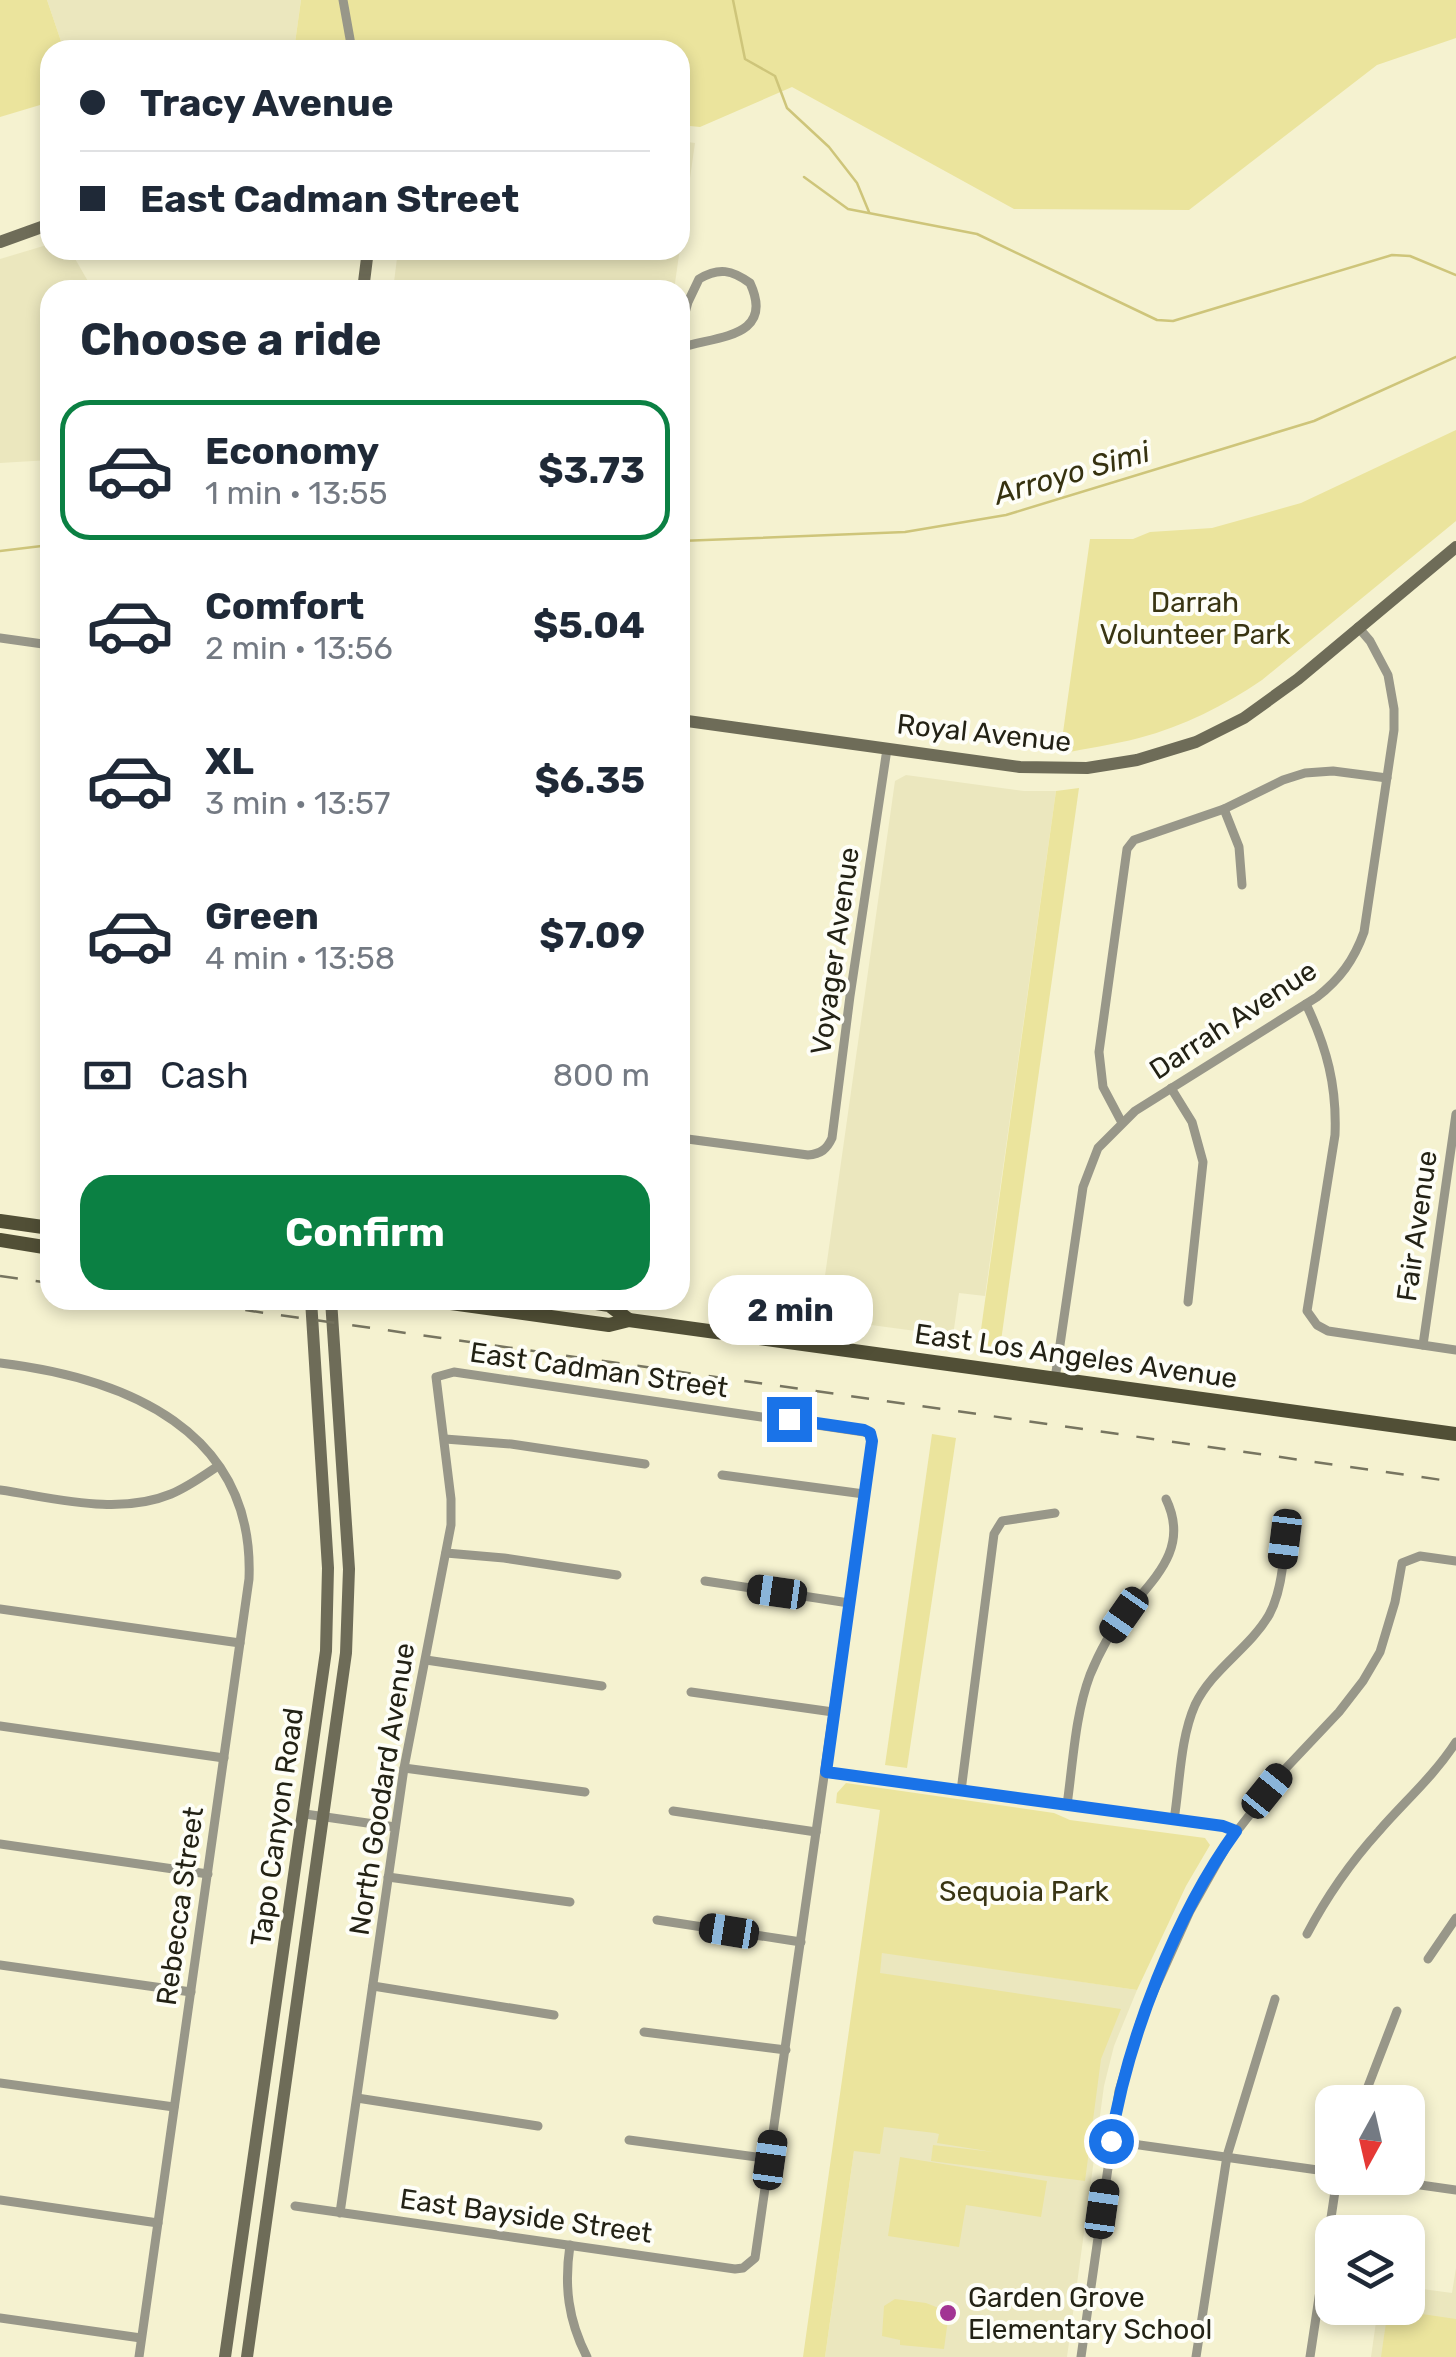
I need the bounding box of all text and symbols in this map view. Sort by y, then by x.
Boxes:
text: Tracy Avenue [140,80,393,126]
text: East Cadman Street [140,176,519,222]
text: Choose a ride [80,313,382,366]
icon: car [85,425,175,515]
text: Economy [205,428,379,474]
water label: Arroyo Simi [988,433,1155,513]
text: $3.73 [538,447,645,493]
text: 1 min · 13:55 [205,474,388,512]
icon: car [85,580,175,670]
text: Comfort [205,583,364,629]
park label: Darrah Volunteer Park [1100,586,1291,651]
text: $5.04 [533,602,645,648]
text: 2 min · 13:56 [205,629,393,667]
street label: Royal Avenue [895,707,1073,759]
icon: car [85,735,175,825]
text: XL [205,738,254,784]
text: $6.35 [534,757,645,803]
text: 3 min · 13:57 [205,784,390,822]
street label: Voyager Avenue [804,845,866,1057]
icon: car [85,890,175,980]
text: Green [205,893,319,939]
text: $7.09 [539,912,645,958]
text: 4 min · 13:58 [205,939,395,977]
street label: Darrah Avenue [1143,954,1323,1086]
icon: cash [80,1048,135,1103]
text: Cash [160,1052,249,1098]
text: 800 m [553,1056,650,1094]
street label: Fair Avenue [1390,1148,1444,1304]
button: Confirm [80,1175,650,1290]
callout: 2 min [706,1274,872,1344]
text: 2 min [747,1291,834,1329]
street label: East Los Angeles Avenue [913,1317,1239,1395]
street label: East Cadman Street [468,1336,730,1404]
route end [767,1397,812,1442]
car [1266,1507,1304,1571]
car [745,1573,809,1611]
car [1095,1582,1153,1648]
street label: North Goodard Avenue [343,1640,421,1938]
street label: Tapo Canyon Road [244,1706,310,1948]
car [1236,1758,1298,1824]
street label: Rebecca Street [150,1804,210,2008]
park label: Sequoia Park [939,1875,1110,1908]
car [697,1911,761,1951]
north arrow [1315,2085,1425,2195]
map controls [1315,2085,1425,2325]
route start [1089,2119,1134,2164]
car [751,2128,789,2192]
car [1083,2177,1121,2241]
street label: East Bayside Street [398,2182,654,2250]
button: layers [1315,2215,1425,2325]
place label: Garden Grove Elementary School [968,2281,1212,2346]
marker: Garden Grove Elementary School [937,2302,959,2324]

